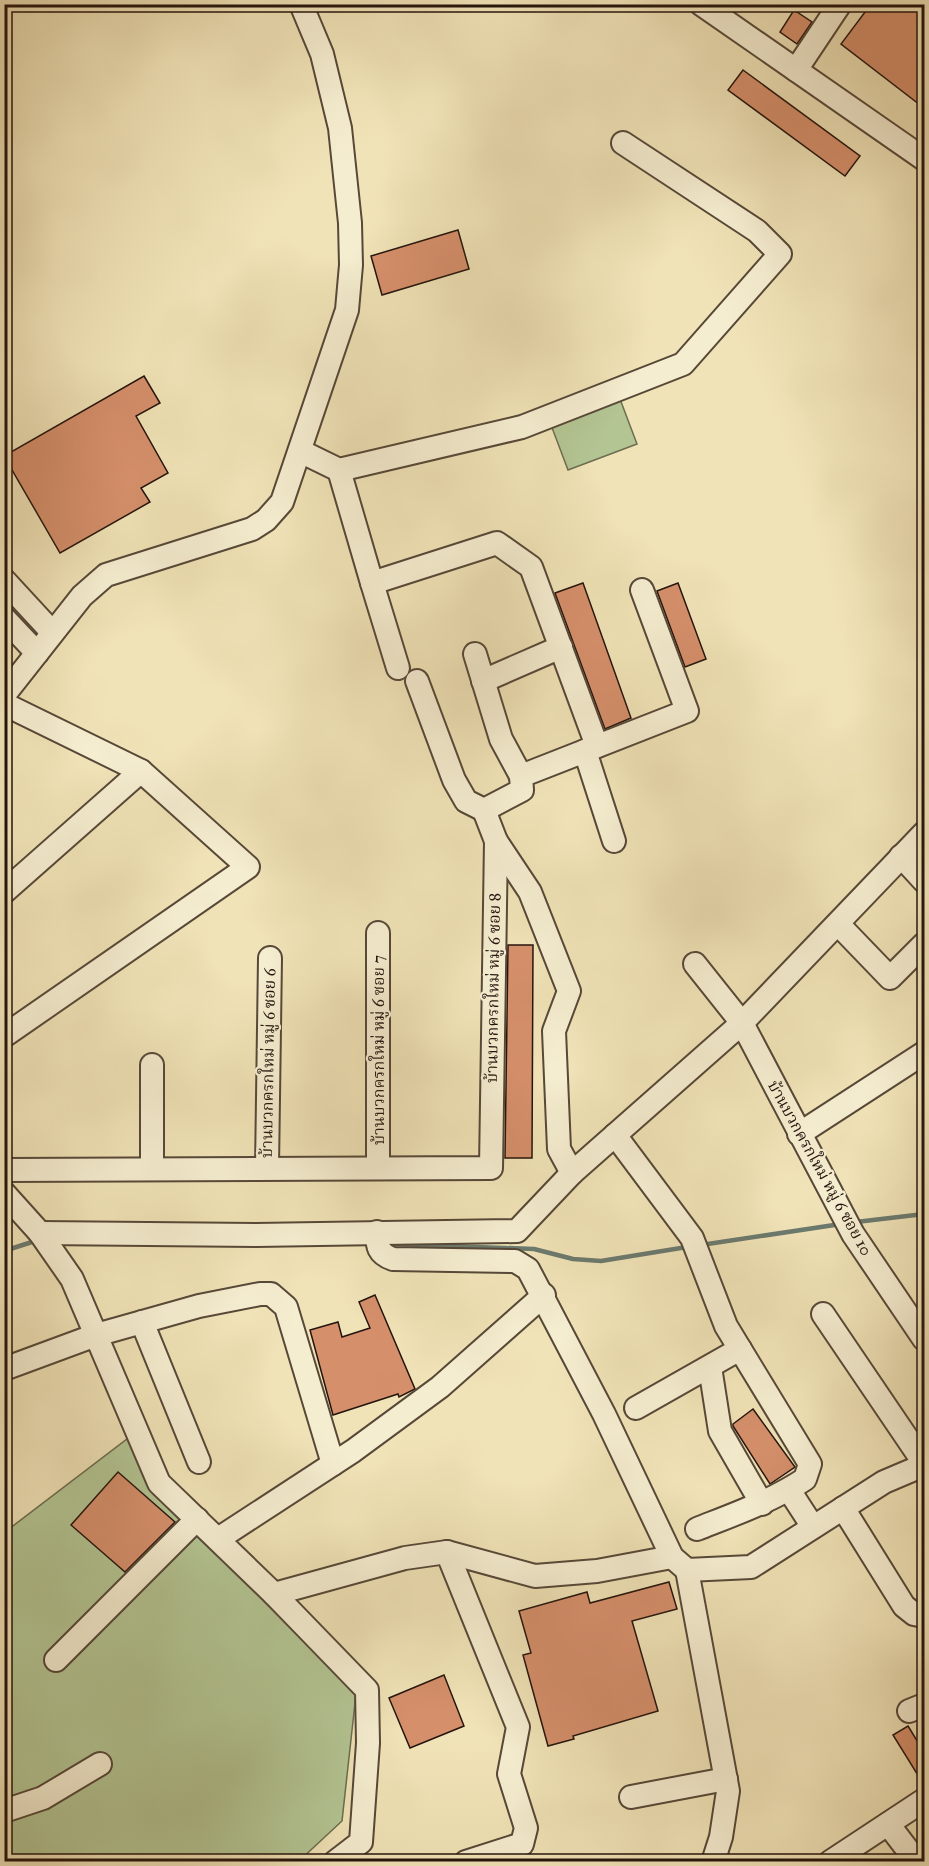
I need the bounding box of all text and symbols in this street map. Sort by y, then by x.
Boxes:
street label: บ้านบวกครกใหม่ หมู่ 6 ซอย 8 [481,893,505,1083]
street label: บ้านบวกครกใหม่ หมู่ 6 ซอย 7 [368,955,389,1145]
street label: บ้านบวกครกใหม่ หมู่ 6 ซอย 6 [256,967,280,1158]
street label: บ้านบวกครกใหม่ หมู่ 6 ซอย 10 [763,1077,877,1259]

